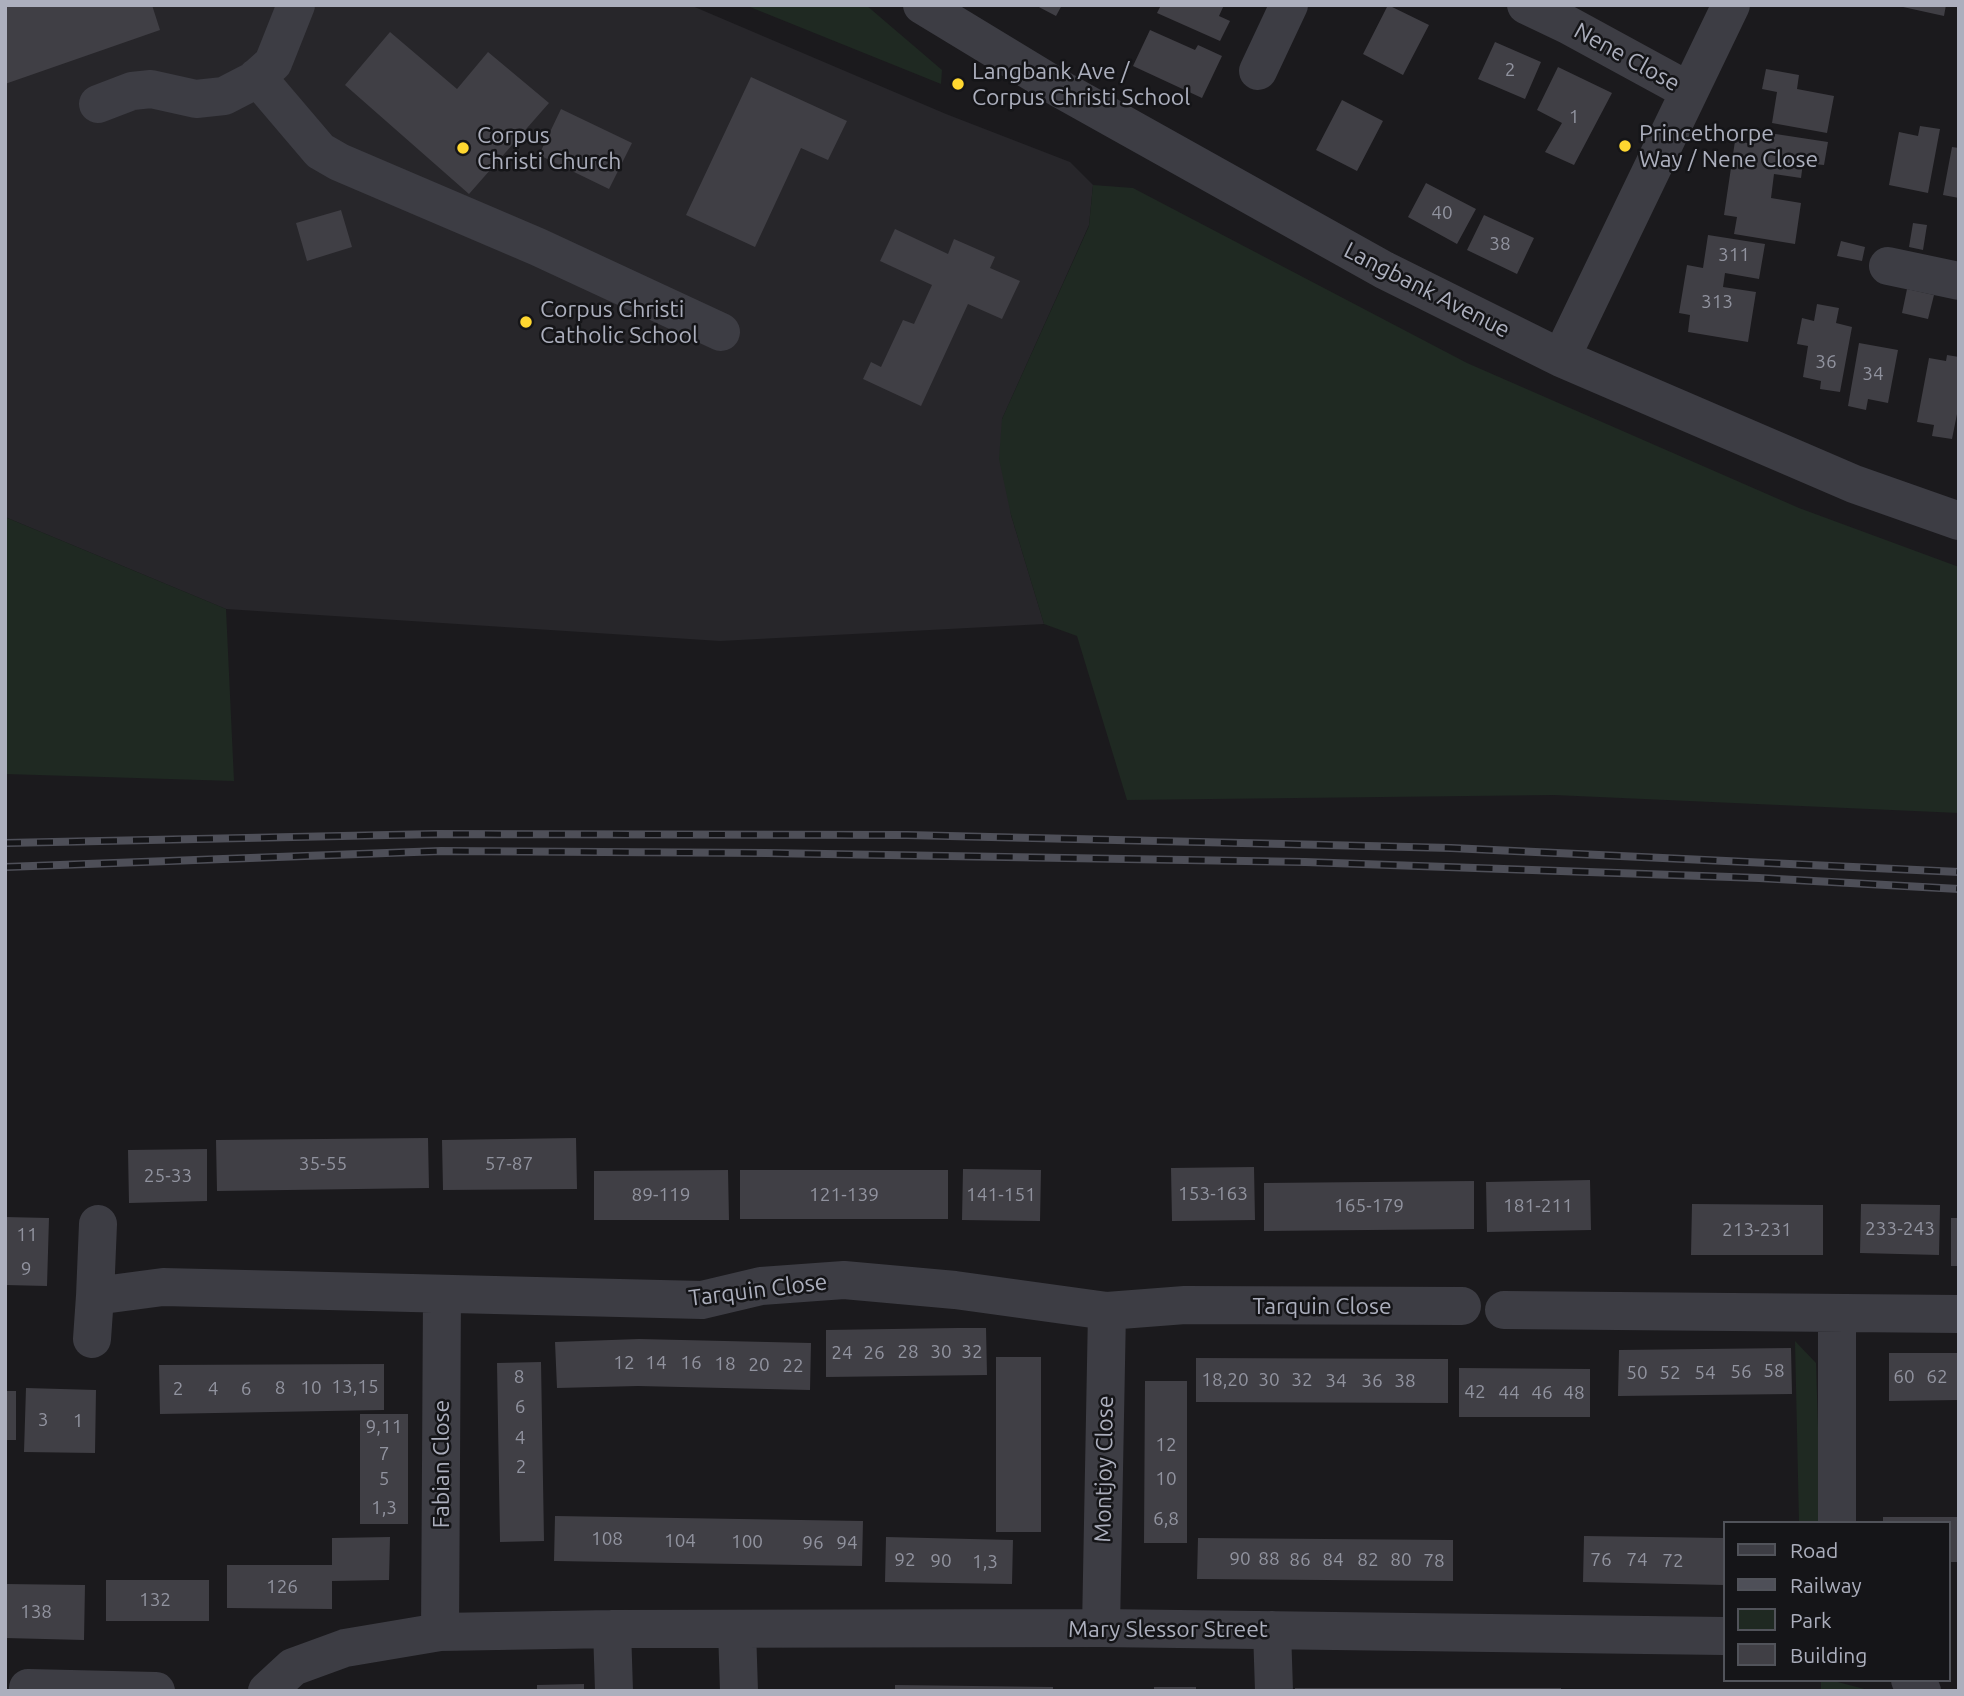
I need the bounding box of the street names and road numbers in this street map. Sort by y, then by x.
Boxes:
street label: Nene Close [1569,17,1685,97]
street label: Langbank Avenue [1339,236,1515,344]
street label: Tarquin Close [687,1268,829,1312]
street label: Tarquin Close [1252,1292,1392,1320]
street label: Montjoy Close [1089,1395,1119,1543]
street label: Fabian Close [427,1400,455,1528]
street label: Mary Slessor Street [1068,1615,1268,1643]

